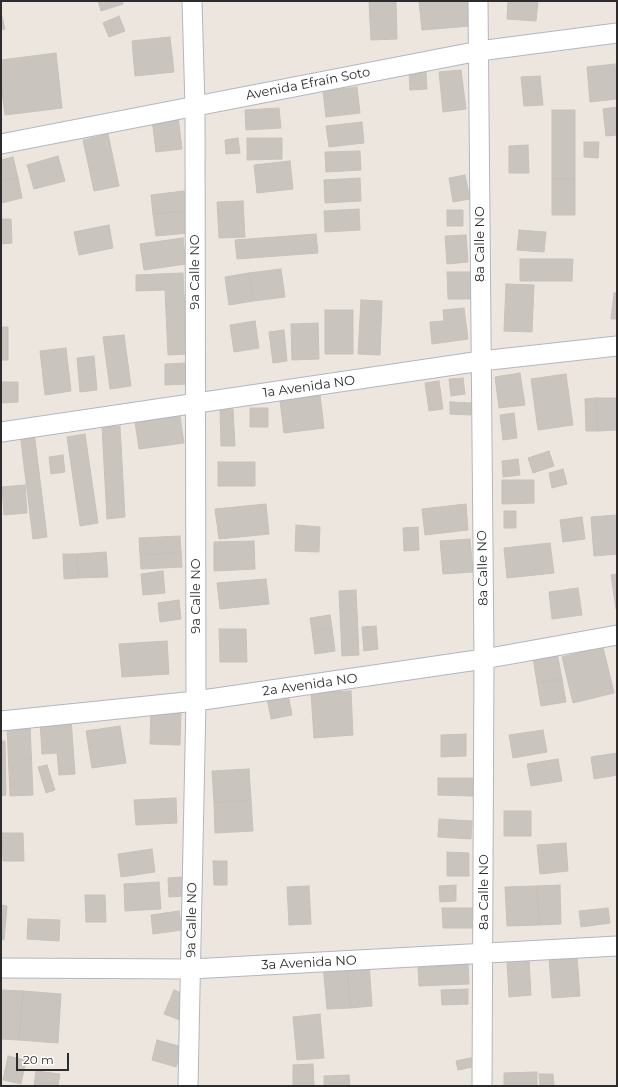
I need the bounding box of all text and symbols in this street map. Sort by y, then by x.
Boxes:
street label: Avenida Efraín Soto [245,64,371,104]
street label: 8a Calle NO [472,206,488,282]
street label: 9a Calle NO [187,234,203,310]
street label: 1a Avenida NO [262,373,356,401]
street label: 8a Calle NO [475,530,491,606]
street label: 9a Calle NO [188,558,204,634]
street label: 2a Avenida NO [261,671,359,699]
street label: 8a Calle NO [476,854,492,930]
street label: 9a Calle NO [184,882,200,958]
street label: 3a Avenida NO [261,953,357,973]
scale bar [18,1045,71,1071]
text: 20 m [23,1052,54,1067]

